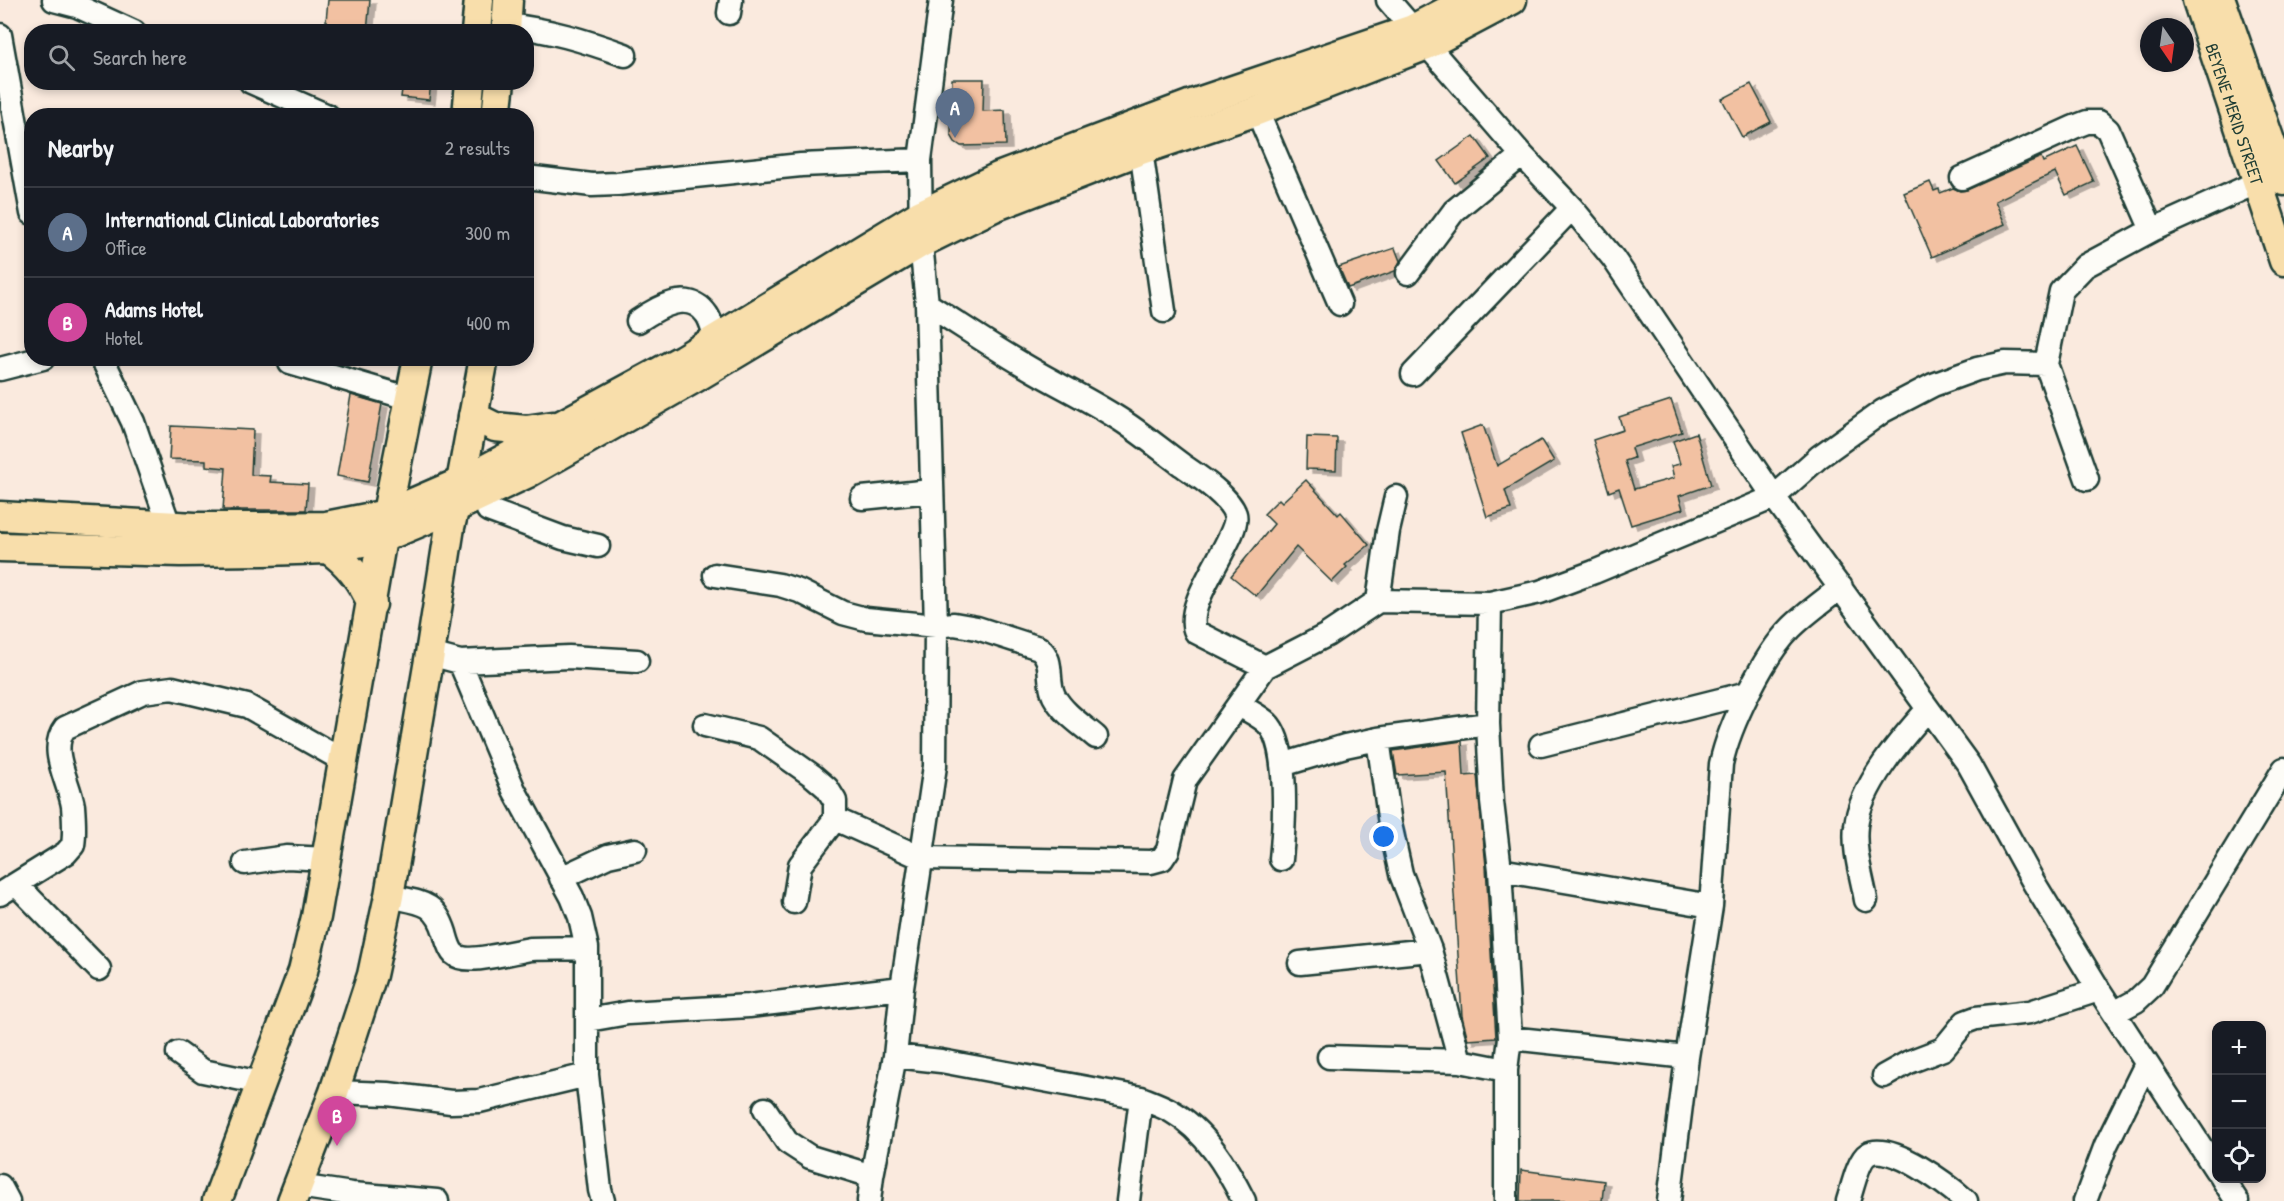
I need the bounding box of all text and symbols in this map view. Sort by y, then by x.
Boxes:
north arrow [2140,18,2194,72]
search box [24,24,534,90]
street label: BEYENE MERID STREET [2200,40,2270,188]
icon: search [45,41,78,74]
text: Search here [93,42,187,72]
pin: A [936,88,974,138]
text: Nearby [48,130,114,165]
text: 2 results [445,134,510,161]
text: International Clinical Laboratories [105,204,379,234]
text: A [63,219,72,246]
text: 300 m [465,219,510,246]
text: Office [105,234,147,261]
text: Adams Hotel [105,294,203,324]
text: B [62,309,73,336]
text: 400 m [466,309,510,336]
text: Hotel [105,324,143,351]
your location [1369,822,1398,851]
map controls [2212,1021,2266,1183]
button: + [2212,1021,2266,1075]
button: − [2212,1075,2266,1129]
pin: B [318,1096,356,1146]
button: locate [2212,1129,2266,1183]

